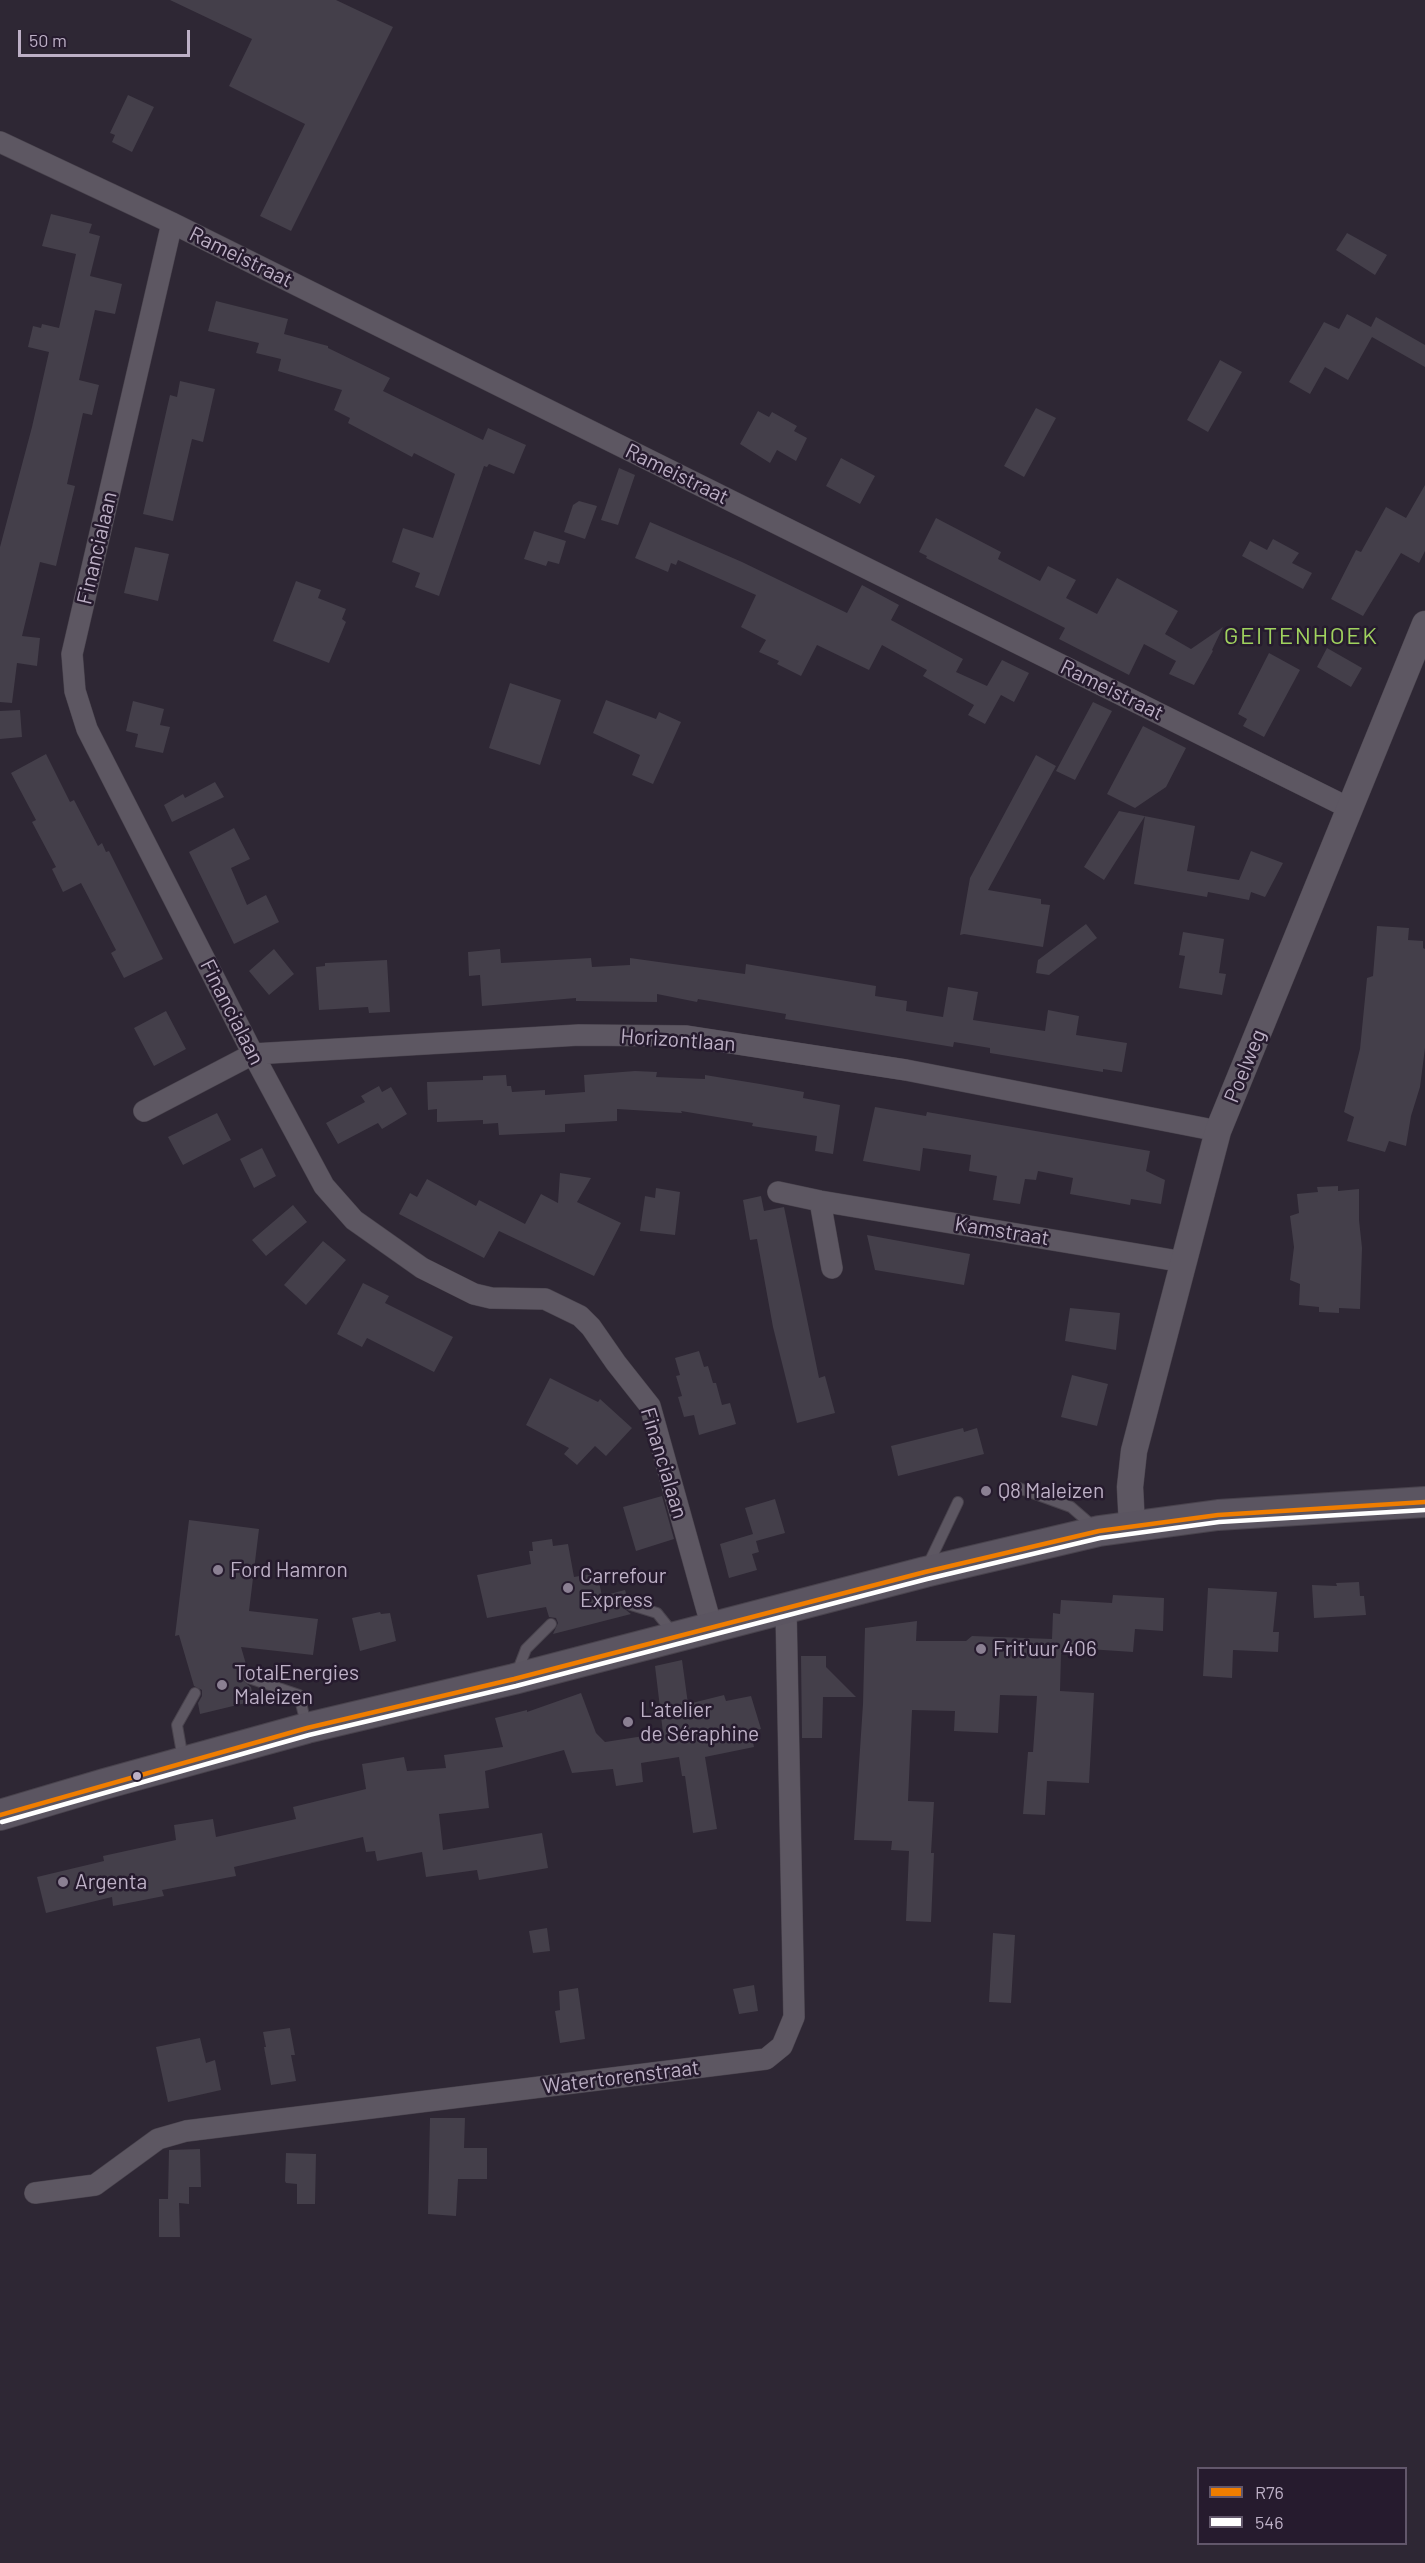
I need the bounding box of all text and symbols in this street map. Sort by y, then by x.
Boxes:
scale bar [21,18,194,56]
text: 50 m [29,29,67,51]
street label: Rameistraat [185,221,297,293]
street label: Rameistraat [621,438,733,510]
street label: Financialaan [72,489,122,607]
district label: GEITENHOEK [1224,622,1378,650]
street label: Rameistraat [1056,654,1168,726]
street label: Financialaan [195,955,269,1069]
street label: Horizontlaan [619,1023,737,1057]
street label: Poelweg [1219,1026,1271,1106]
street label: Kamstraat [953,1211,1051,1251]
street label: Financialaan [635,1404,693,1522]
place label: Q8 Maleizen [998,1478,1104,1504]
marker: Q8 Maleizen [979,1484,993,1498]
place label: Ford Hamron [230,1557,348,1583]
marker: Ford Hamron [211,1563,225,1577]
place label: Carrefour Express [580,1563,666,1613]
marker: Carrefour Express [561,1581,575,1595]
place label: Frit'uur 406 [993,1636,1097,1662]
marker: Frit'uur 406 [974,1642,988,1656]
place label: TotalEnergies Maleizen [234,1660,359,1710]
marker: TotalEnergies Maleizen [215,1678,229,1692]
place label: L'atelier de Séraphine [640,1697,759,1747]
marker: L'atelier de Séraphine [621,1715,635,1729]
unlabelled marker [131,1770,143,1782]
place label: Argenta [75,1869,147,1895]
marker: Argenta [56,1875,70,1889]
street label: Watertorenstraat [541,2055,701,2099]
legend [1197,2467,1407,2545]
text: R76 [1255,2481,1284,2503]
text: 546 [1255,2511,1283,2533]

